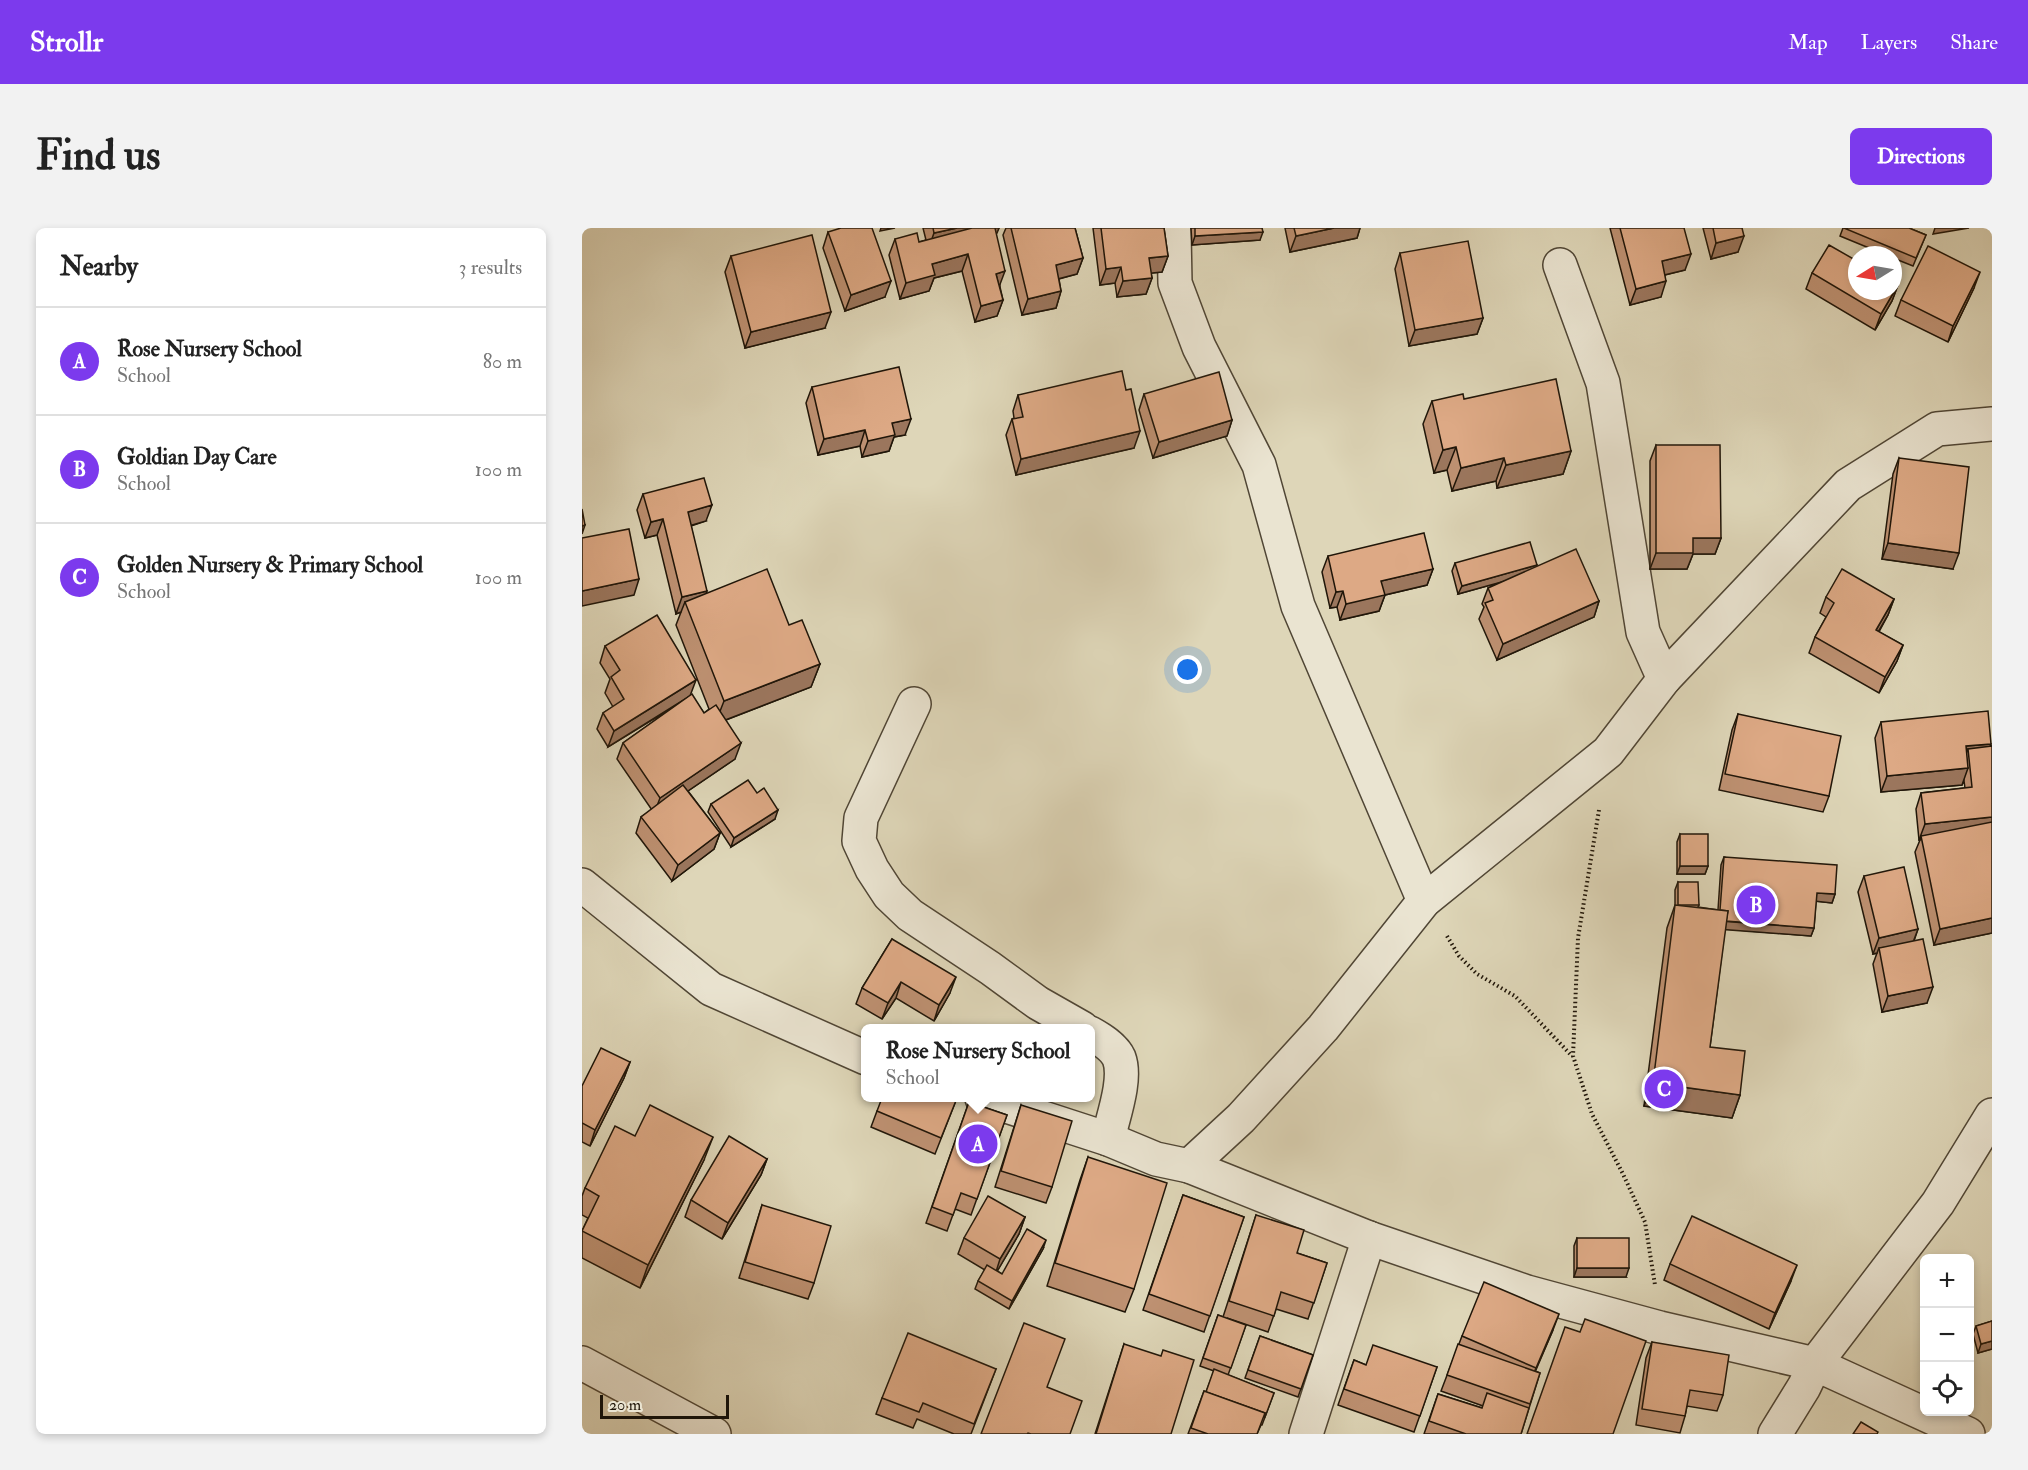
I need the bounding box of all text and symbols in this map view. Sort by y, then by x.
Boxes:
text: Strollr [30,25,103,60]
text: Map [1788,29,1828,56]
text: Layers [1861,29,1917,56]
text: Share [1950,29,1998,56]
button: Directions [1850,128,1992,185]
text: Find us [36,130,160,182]
north arrow [1848,246,1902,300]
text: Nearby [60,251,138,283]
text: 3 results [459,255,522,280]
text: Rose Nursery School [117,335,302,363]
text: A [73,349,86,374]
text: 80 m [483,349,522,374]
text: School [117,363,171,388]
text: Goldian Day Care [117,443,277,471]
text: B [73,457,86,482]
text: 100 m [475,457,522,482]
text: School [117,471,171,496]
text: Golden Nursery & Primary School [117,551,423,579]
text: C [72,565,87,590]
text: 100 m [475,565,522,590]
text: School [117,579,171,604]
your location [1173,655,1202,684]
pin: B [1736,882,1776,928]
popup [861,1024,1095,1102]
text: Rose Nursery School [886,1037,1070,1065]
text: School [886,1065,940,1090]
pin: C [1644,1066,1684,1112]
pin: A [958,1122,998,1166]
map controls [1920,1254,1974,1416]
button: + [1920,1254,1974,1308]
button: − [1920,1308,1974,1362]
button: locate [1920,1362,1974,1416]
scale bar [600,1392,729,1420]
text: 20 m [609,1395,641,1415]

